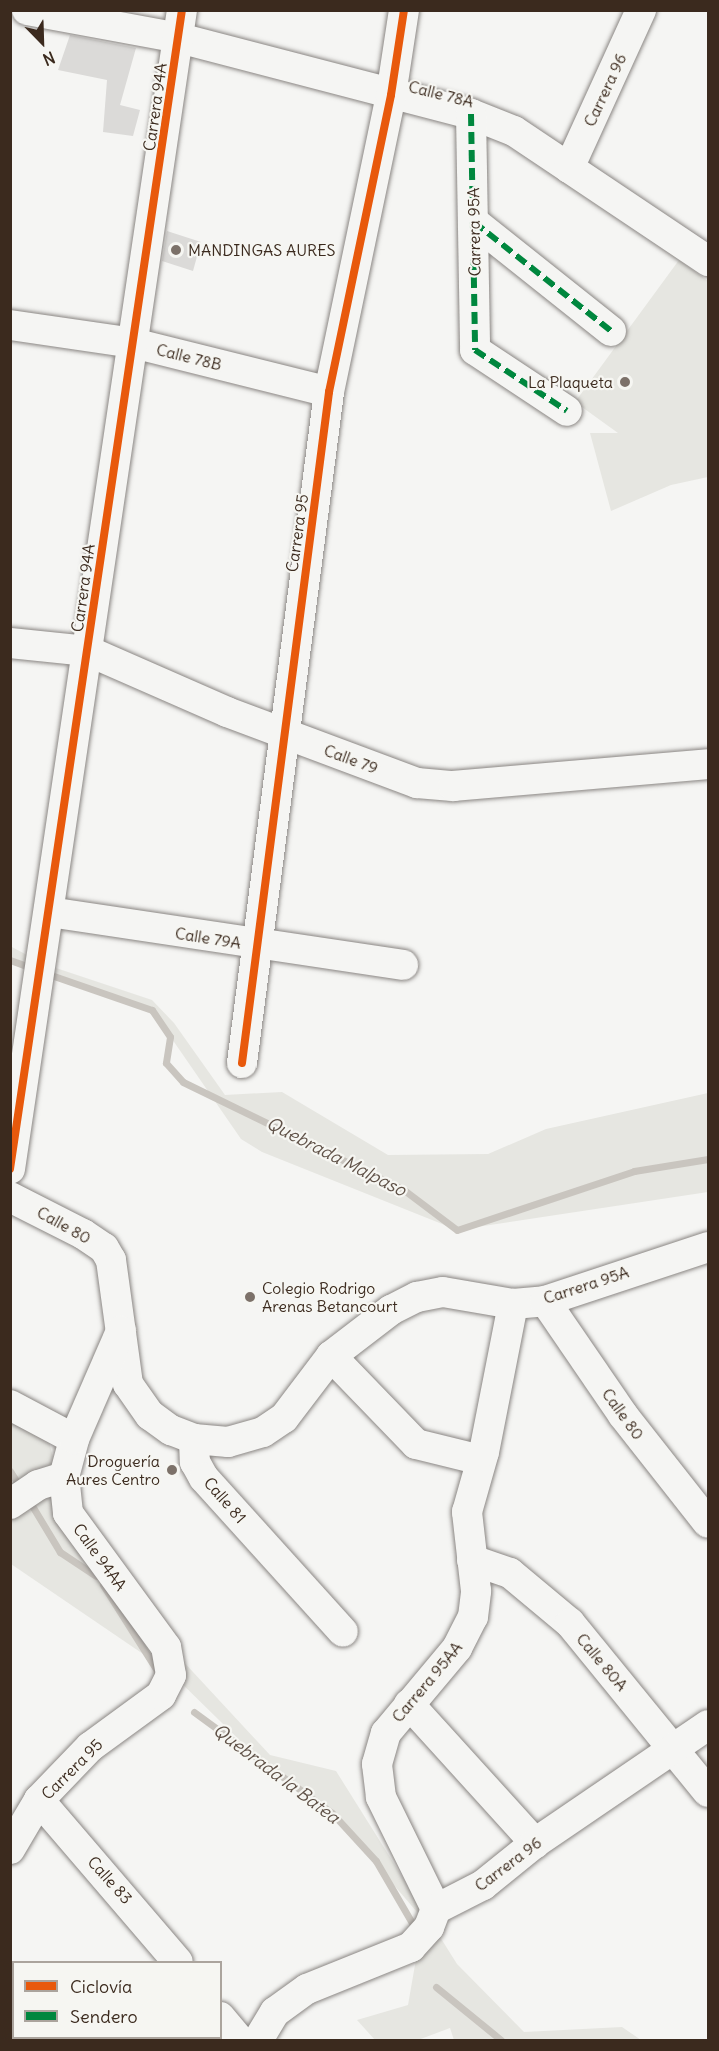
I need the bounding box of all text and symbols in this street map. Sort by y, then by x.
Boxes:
north arrow [12,12,72,72]
text: N [40,47,58,70]
street label: Carrera 96 [580,50,630,130]
street label: Carrera 94A [139,62,171,152]
street label: Calle 78A [406,77,476,111]
street label: Carrera 95A [464,187,484,277]
place label: MANDINGAS AURES [188,240,335,260]
marker: MANDINGAS AURES [169,243,183,257]
street label: Calle 78B [154,340,224,374]
place label: La Plaqueta [528,372,613,392]
marker: La Plaqueta [618,375,632,389]
street label: Carrera 95 [282,493,312,573]
street label: Carrera 94A [67,543,99,633]
street label: Calle 79 [321,740,381,778]
street label: Calle 79A [174,923,242,953]
water label: Quebrada Malpaso [263,1112,409,1202]
street label: Calle 80 [34,1202,94,1248]
street label: Carrera 95A [541,1262,631,1308]
place label: Colegio Rodrigo Arenas Betancourt [262,1278,398,1316]
marker: Colegio Rodrigo Arenas Betancourt [243,1290,257,1304]
street label: Calle 80 [598,1385,648,1443]
place label: Droguería Aures Centro [66,1451,160,1489]
marker: Droguería Aures Centro [165,1463,179,1477]
street label: Calle 81 [200,1473,250,1527]
street label: Calle 94AA [69,1520,131,1594]
street label: Calle 80A [572,1629,632,1695]
street label: Carrera 95AA [388,1638,466,1726]
water label: Quebrada la Batea [209,1719,343,1829]
street label: Carrera 95 [37,1734,107,1804]
street label: Carrera 96 [471,1833,545,1895]
street label: Calle 83 [84,1852,136,1908]
legend [12,1961,222,2039]
text: Ciclovía [70,1975,132,1998]
text: Sendero [70,2005,138,2028]

